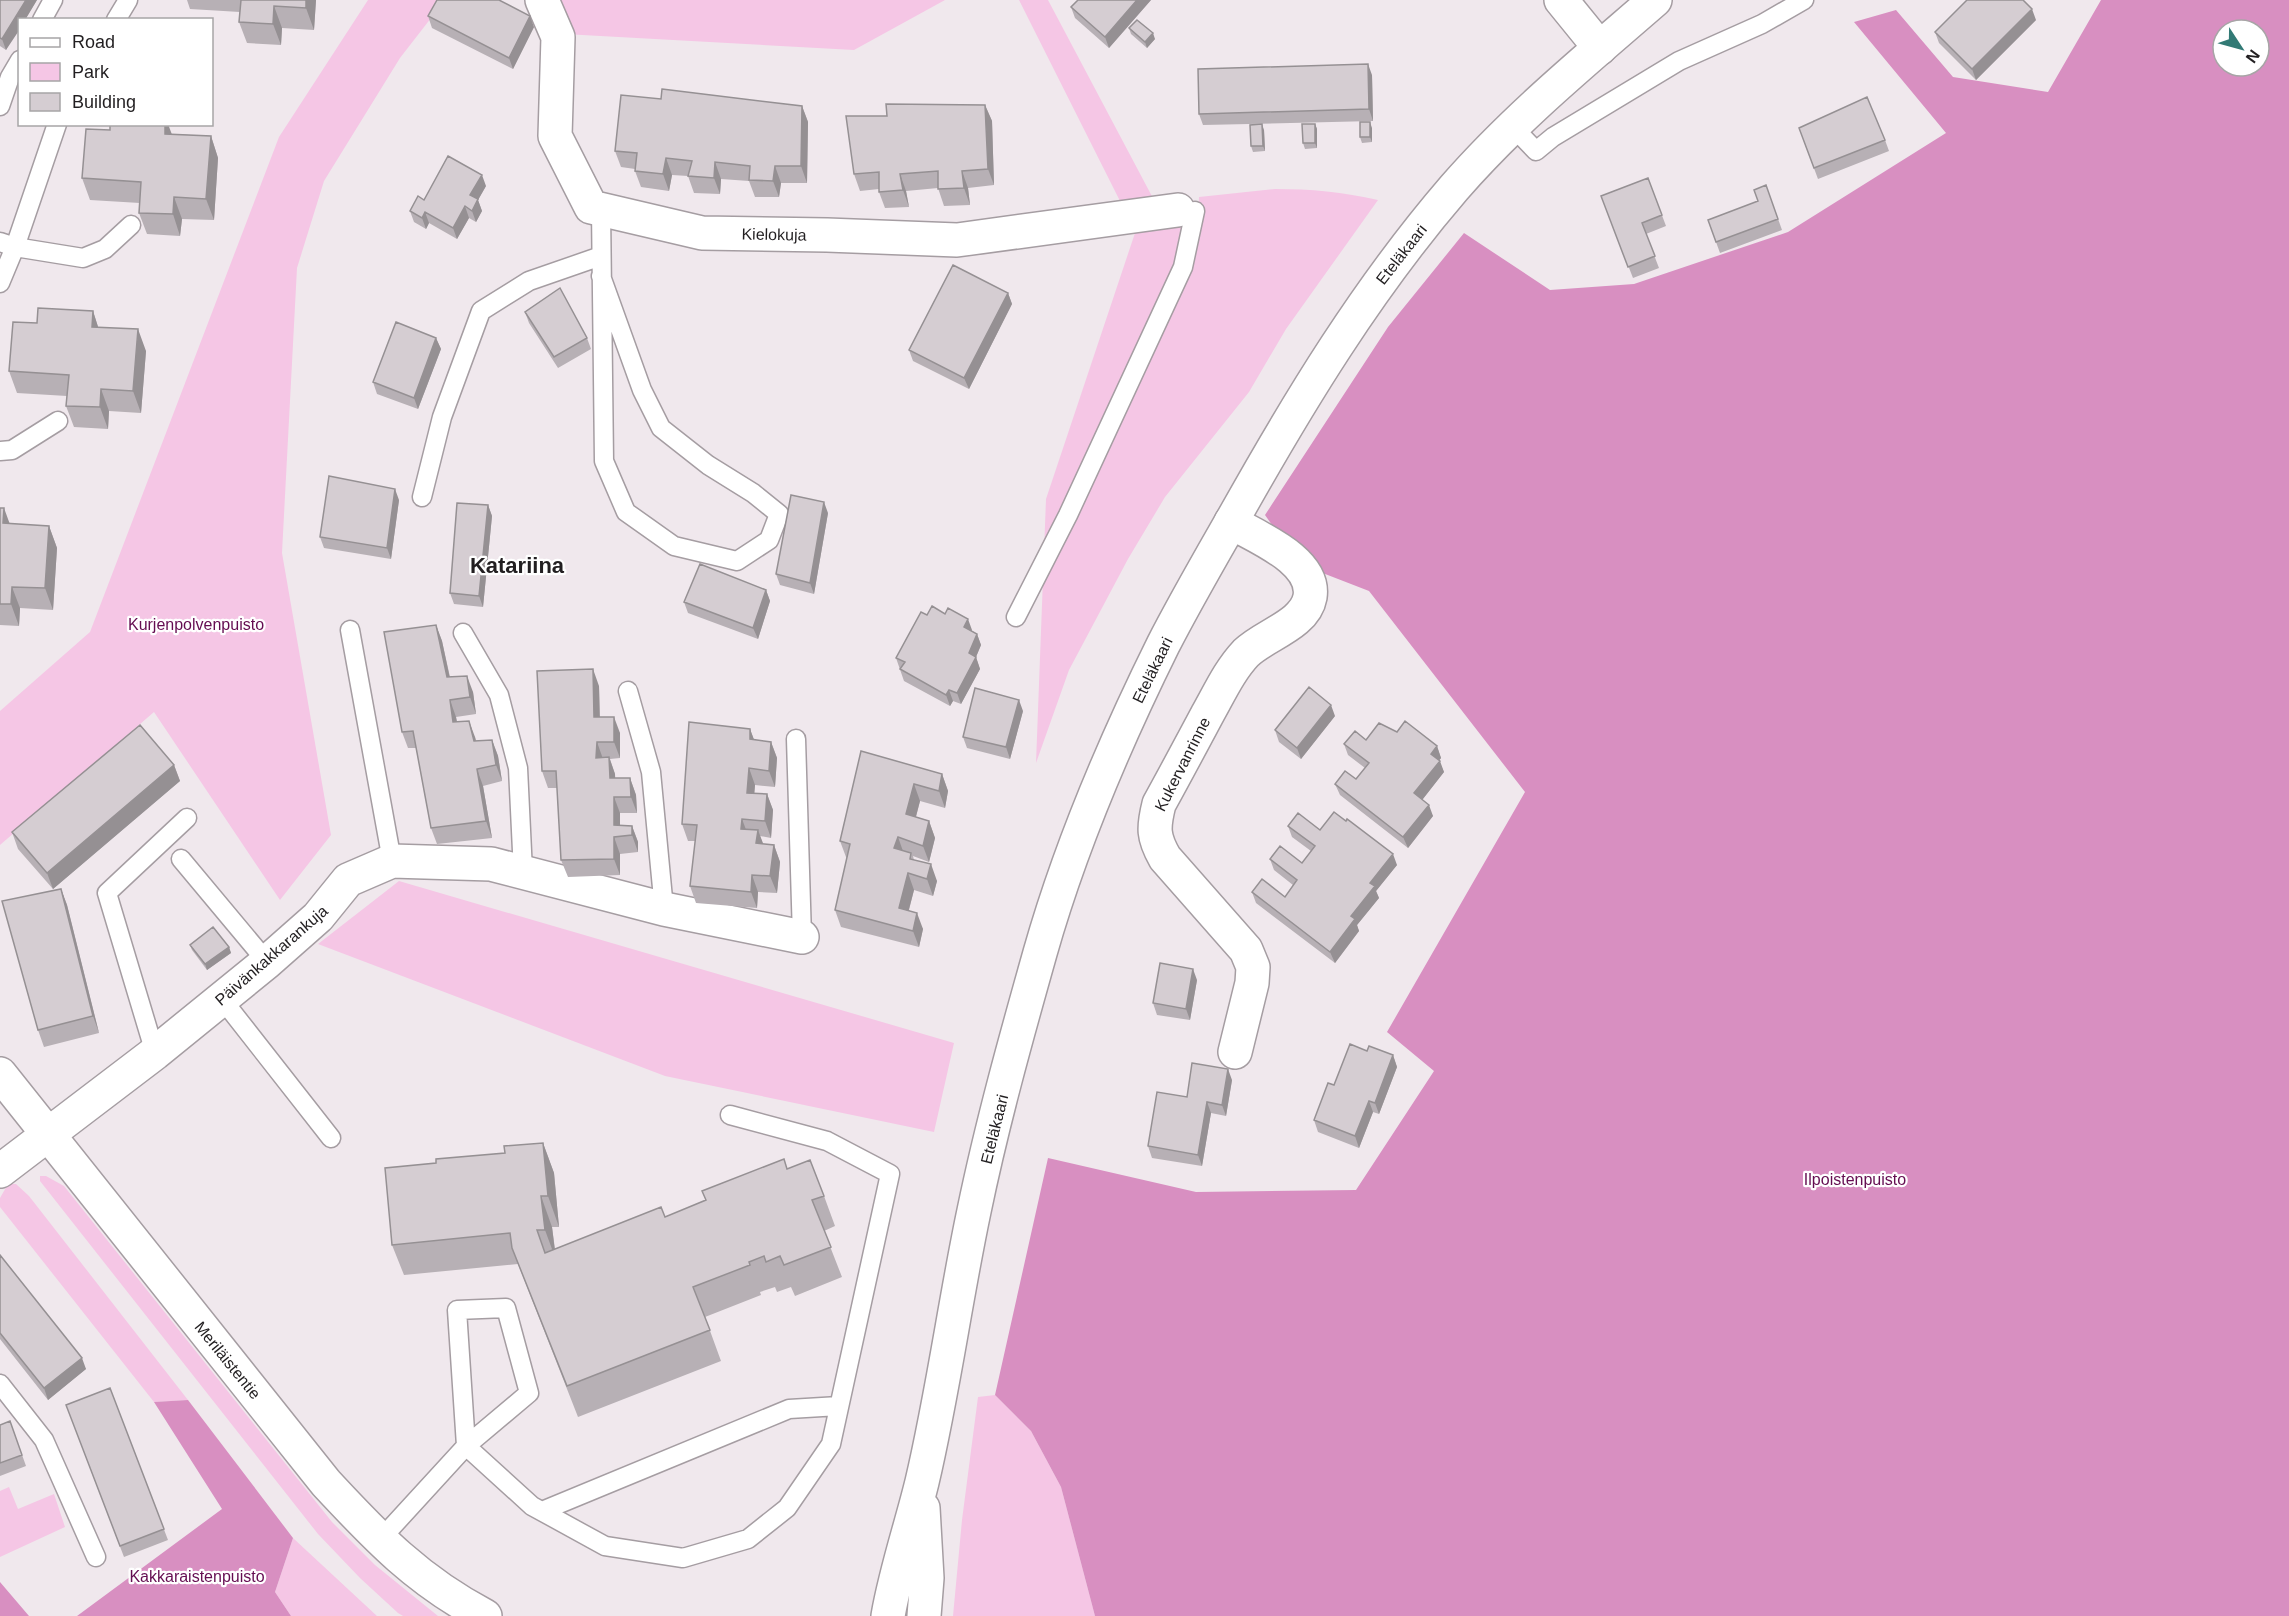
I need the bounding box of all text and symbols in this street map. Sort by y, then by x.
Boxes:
legend [18,18,213,126]
north arrow [2211,18,2271,78]
text: Road [72,32,115,52]
text: N [2242,47,2263,66]
text: Park [72,62,110,82]
text: Building [72,92,136,112]
street label: Eteläkaari [1373,221,1430,288]
street label: Kielokuja [741,225,807,244]
district label: Katariina [470,553,565,578]
park label: Kurjenpolvenpuisto [128,616,264,633]
street label: Eteläkaari [1129,635,1176,706]
street label: Kukervanrinne [1151,714,1213,814]
street label: Päivänkakkarankuja [212,902,331,1009]
street label: Eteläkaari [978,1093,1011,1166]
park label: Ilpoistenpuisto [1804,1171,1906,1188]
street label: Meriläistentie [191,1318,264,1402]
park label: Kakkaraistenpuisto [129,1568,265,1585]

